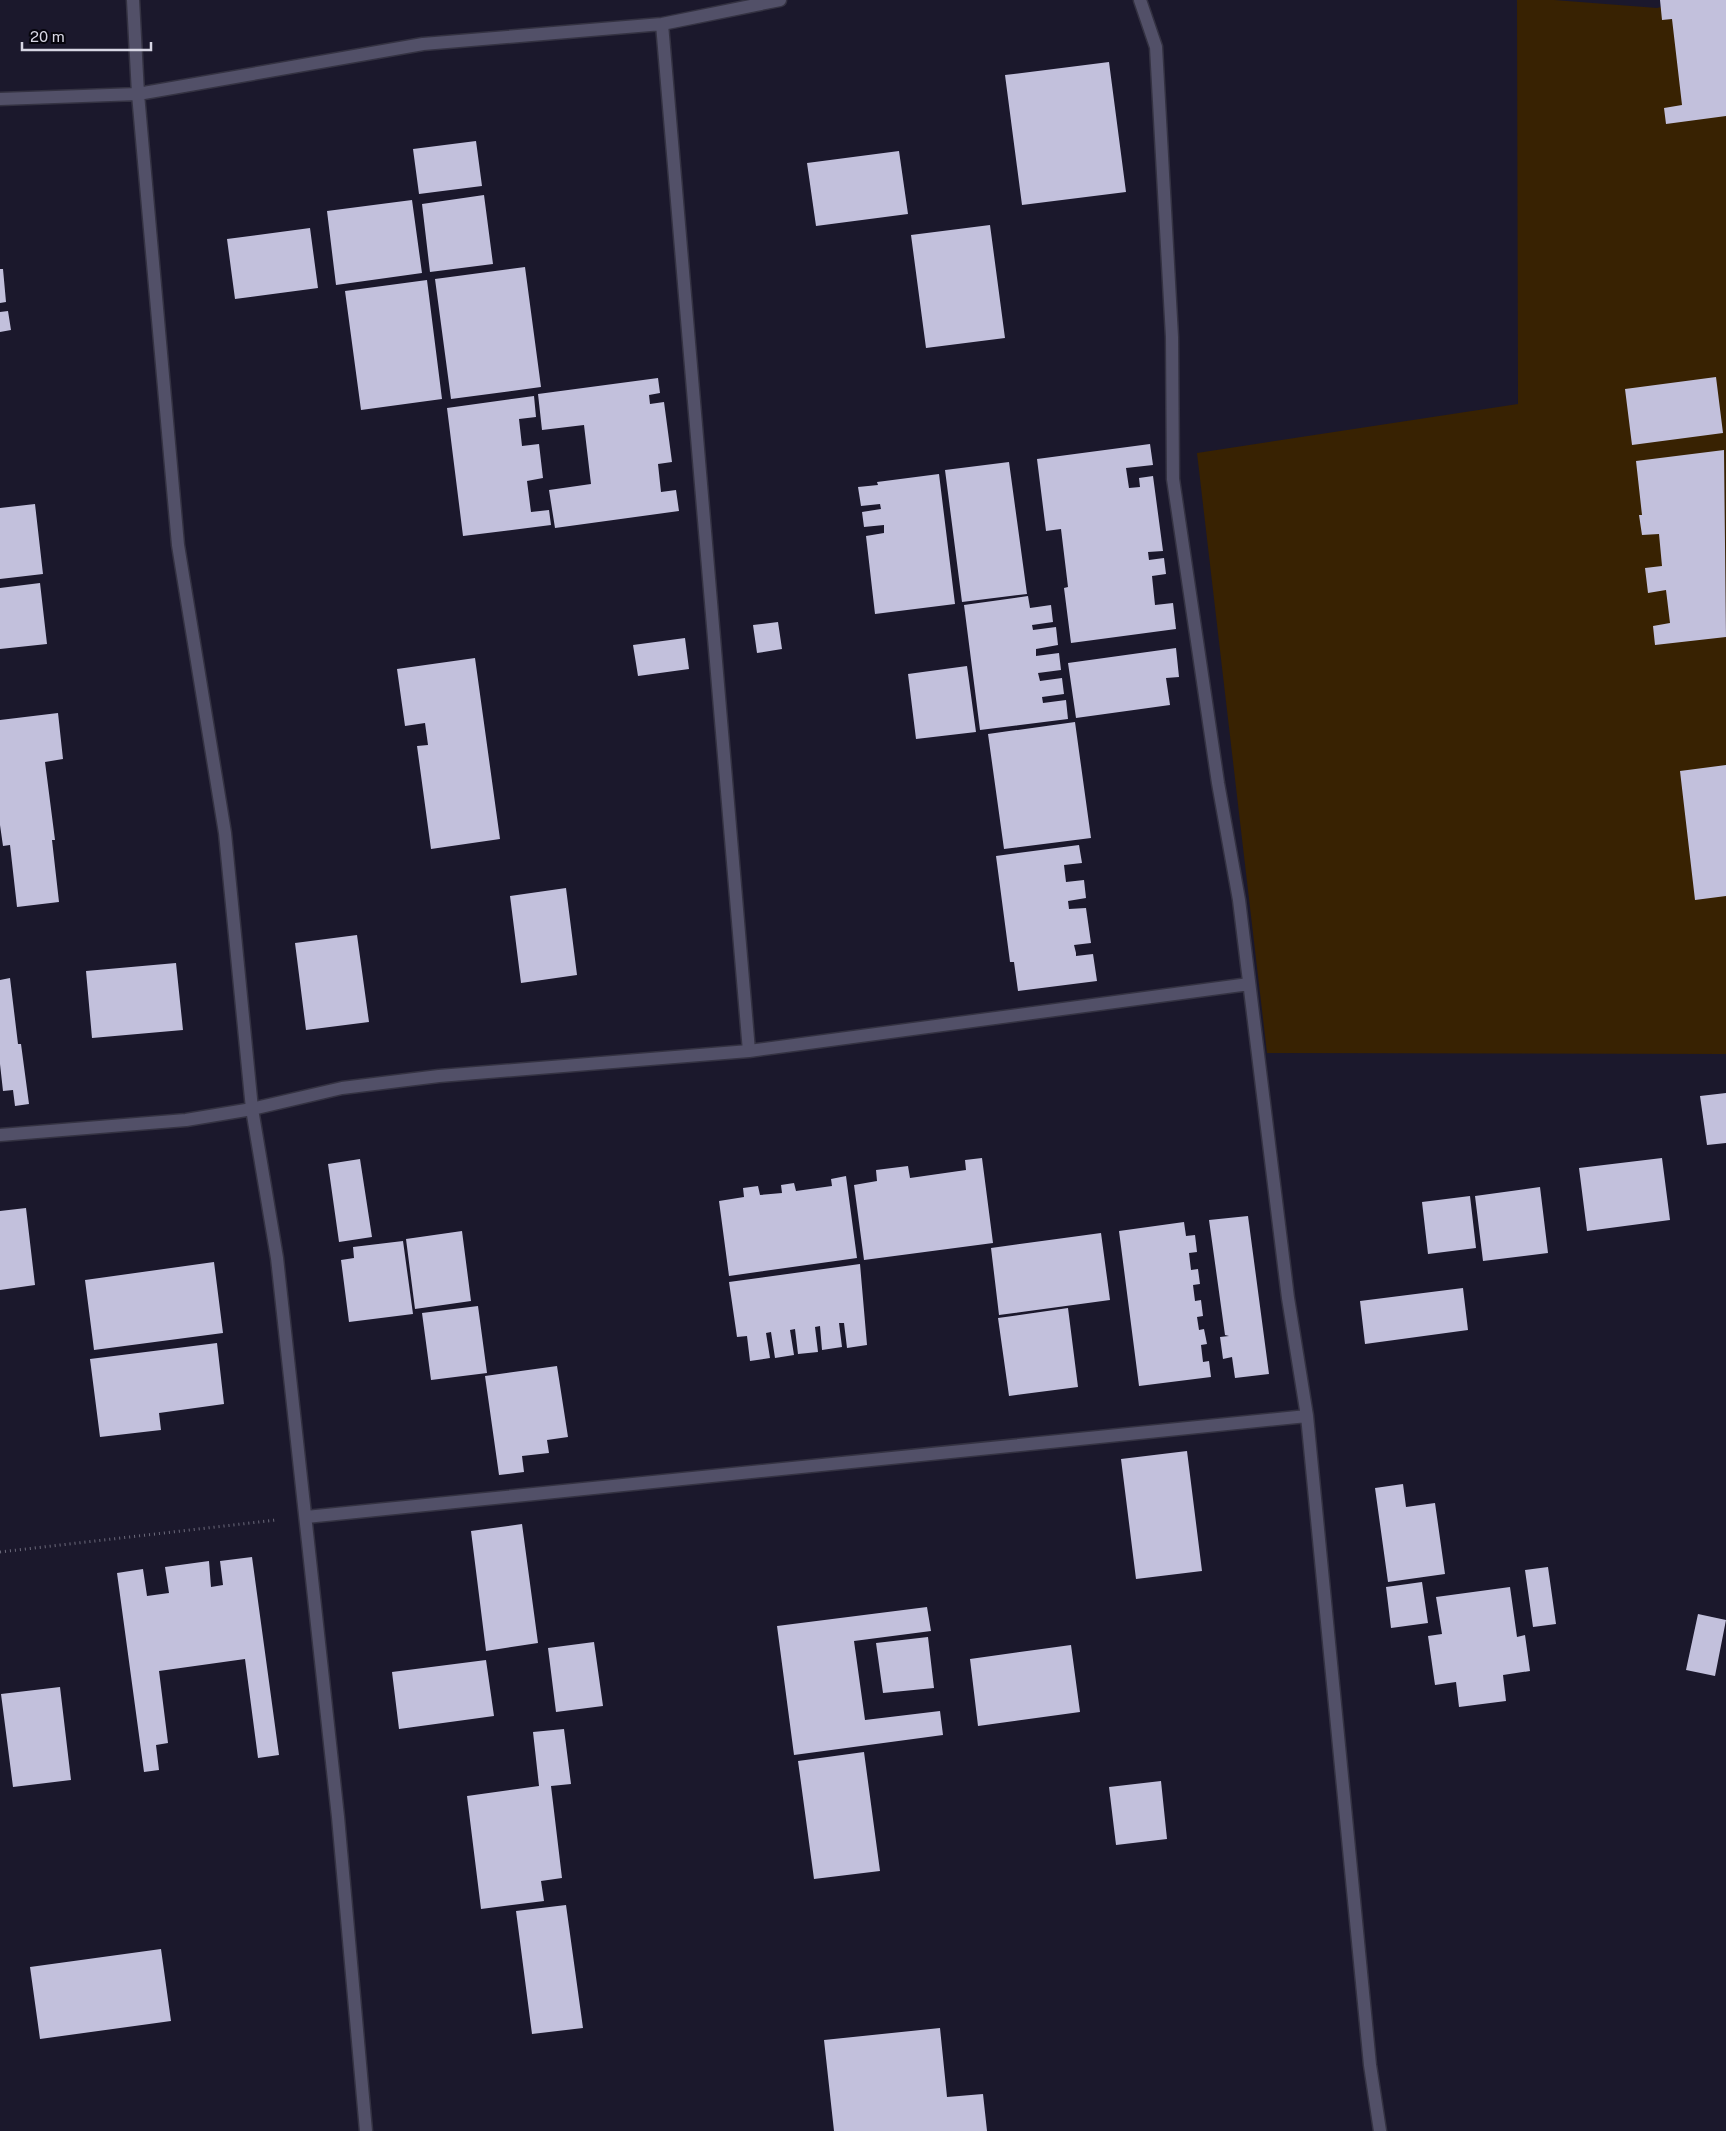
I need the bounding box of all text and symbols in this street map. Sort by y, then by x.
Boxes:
scale bar [22,20,151,52]
text: 20 m [30,28,65,45]

